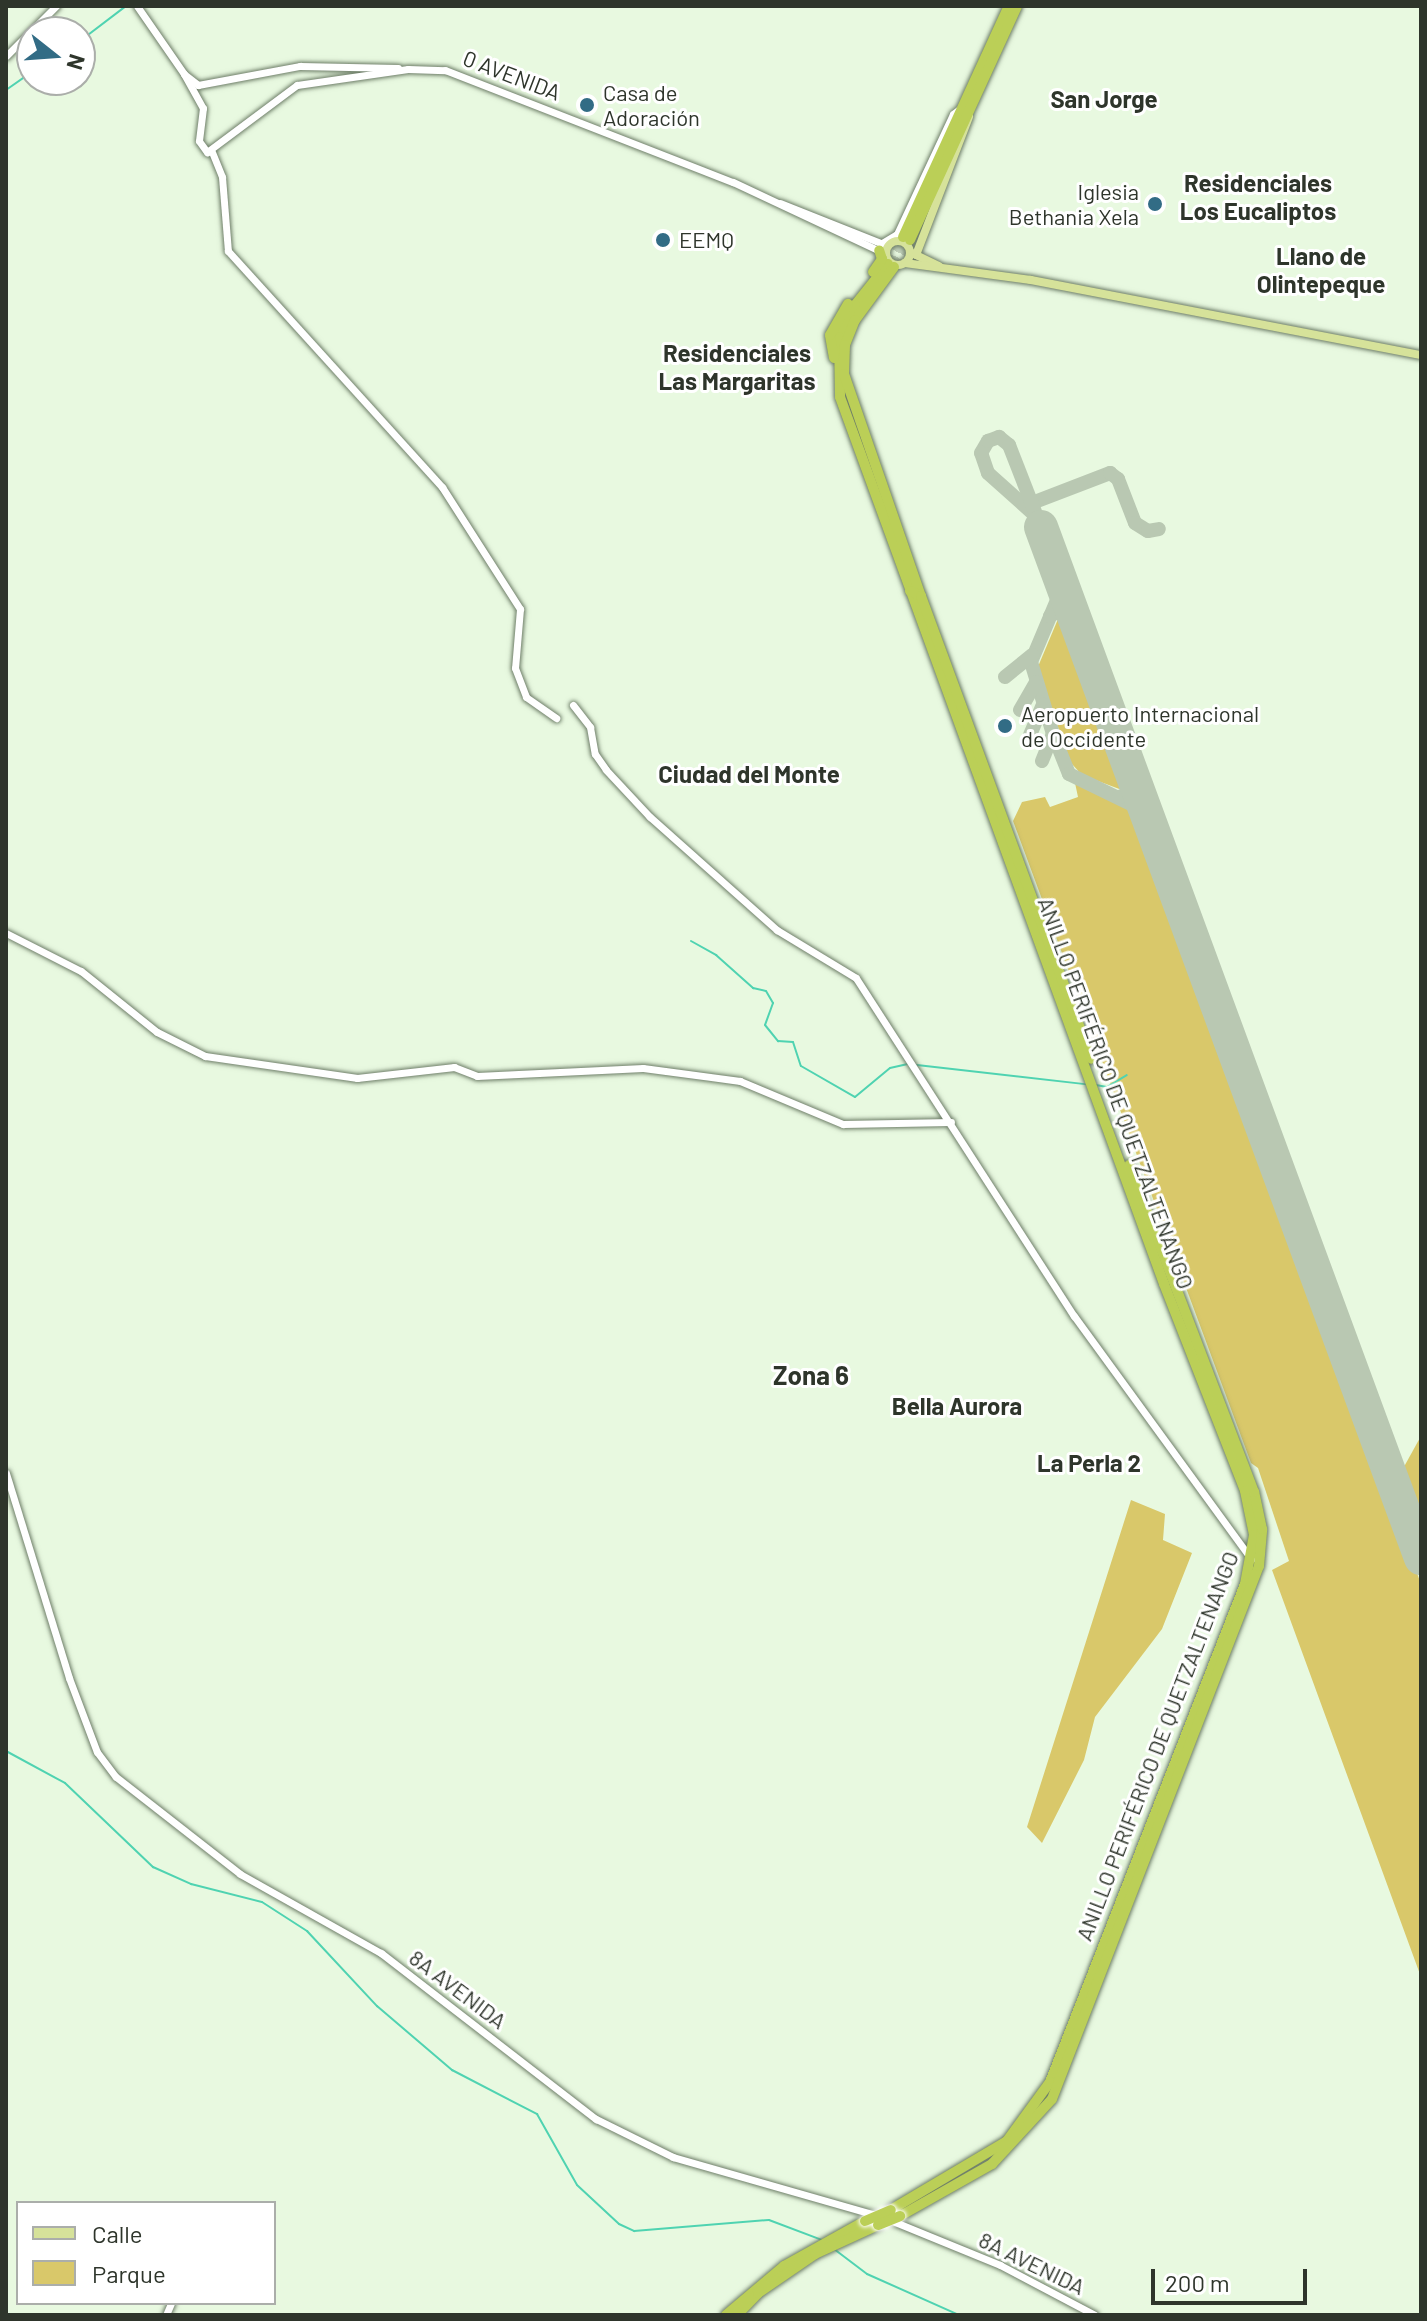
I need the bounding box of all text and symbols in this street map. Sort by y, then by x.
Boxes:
north arrow [16,16,96,96]
street label: 0 AVENIDA [460,44,564,106]
text: N [62,52,92,73]
place label: Casa de Adoración [603,79,700,130]
district label: San Jorge [1050,85,1158,113]
marker: Casa de Adoración [578,96,596,114]
district label: Residenciales Los Eucaliptos [1180,169,1336,225]
place label: Iglesia Bethania Xela [1009,178,1139,230]
marker: Iglesia Bethania Xela [1146,195,1164,213]
place label: EEMQ [679,227,734,253]
marker: EEMQ [654,231,672,249]
district label: Llano de Olintepeque [1257,242,1385,298]
district label: Residenciales Las Margaritas [659,339,815,395]
place label: Aeropuerto Internacional de Occidente [1021,700,1259,752]
marker: Aeropuerto Internacional de Occidente [996,717,1014,735]
district label: Ciudad del Monte [658,760,840,788]
street label: ANILLO PERIFÉRICO DE QUETZALTENANGO [1033,894,1199,1292]
district label: Zona 6 [773,1359,849,1391]
district label: Bella Aurora [892,1392,1022,1420]
district label: La Perla 2 [1037,1449,1141,1477]
street label: ANILLO PERIFÉRICO DE QUETZALTENANGO [1070,1548,1244,1944]
street label: 8A AVENIDA [404,1944,512,2034]
legend [16,2201,276,2305]
text: Calle [92,2219,143,2248]
street label: 8A AVENIDA [975,2226,1089,2300]
scale bar [1155,2253,1311,2303]
text: Parque [92,2259,166,2288]
text: 200 m [1165,2268,1230,2297]

